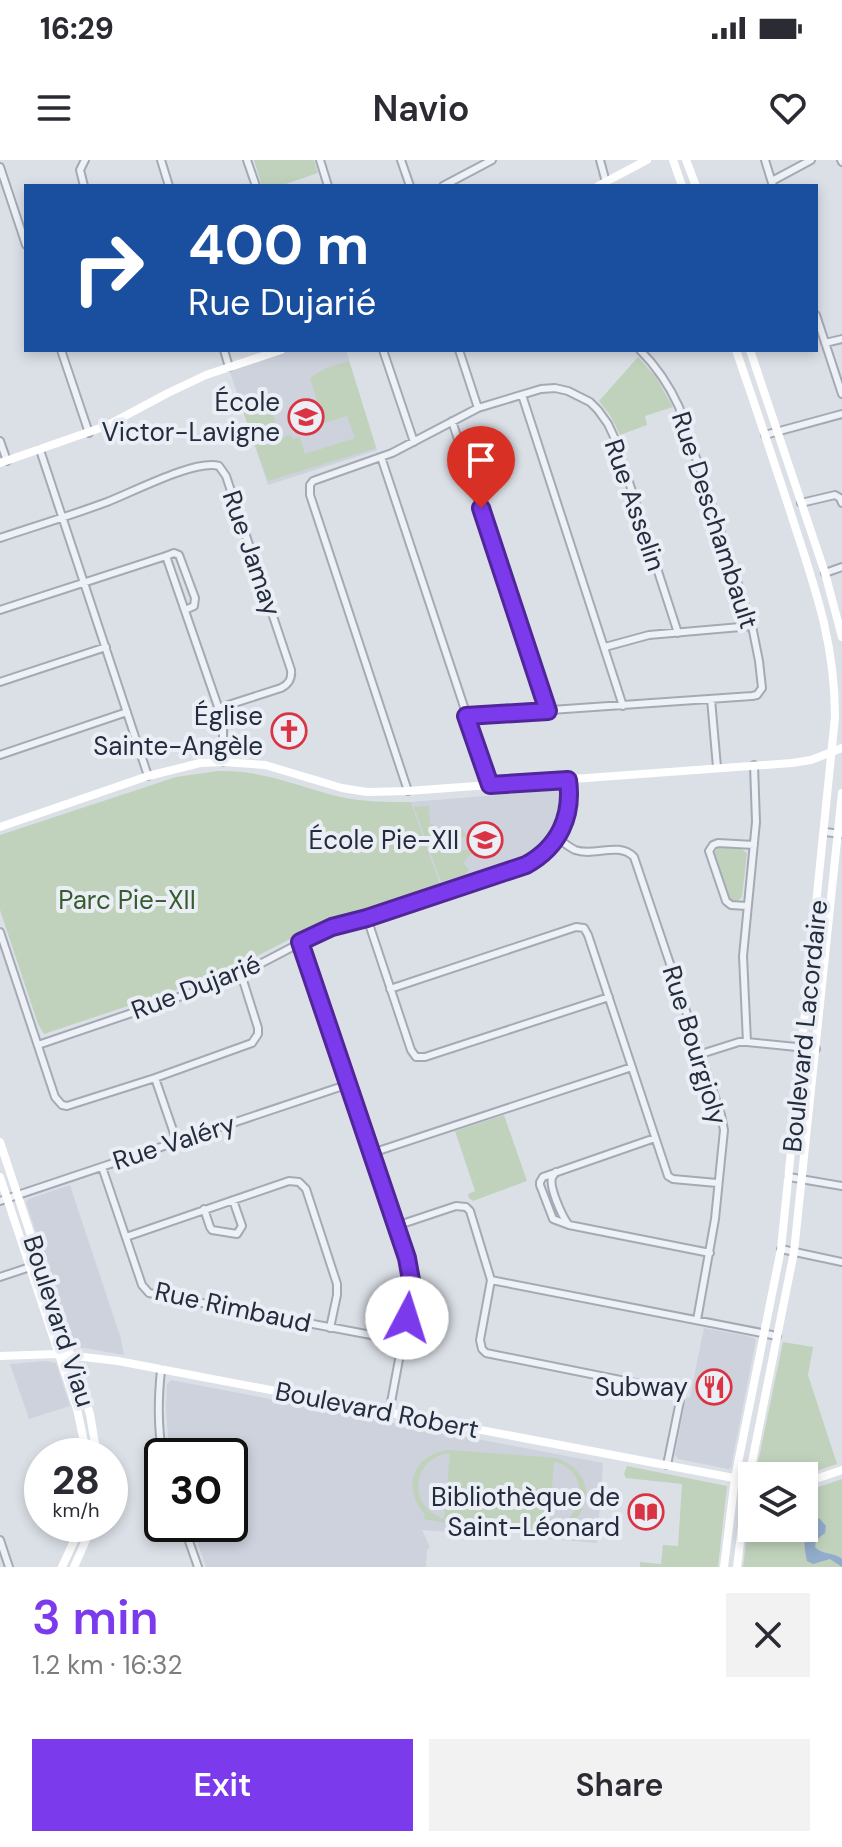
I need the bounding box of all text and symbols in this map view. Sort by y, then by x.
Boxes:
text: 16:29 [40,9,114,48]
text: Navio [372,85,470,132]
icon: menu [32,86,76,130]
icon: heart [766,86,810,130]
text: 400 m [188,208,369,281]
icon: right [56,216,160,320]
text: Rue Dujarié [188,279,376,326]
place label: École Victor-Lavigne [101,385,280,449]
school or university icon: École Victor-Lavigne [287,398,325,436]
street label: Rue Deschambault [664,407,766,633]
pin [447,426,515,508]
street label: Rue Asselin [597,435,673,575]
icon: arrive [459,438,503,482]
street label: Rue Jamay [215,486,289,620]
place label: Église Sainte-Angèle [93,699,263,763]
church icon: Église Sainte-Angèle [270,712,308,750]
school or university icon: École Pie-XII [466,821,504,859]
place label: École Pie-XII [309,823,459,857]
park label: Parc Pie-XII [58,883,196,917]
street label: Boulevard Lacordaire [775,898,835,1154]
street label: Rue Dujarié [126,947,266,1027]
street label: Rue Bourgjoly [655,961,735,1129]
street label: Rue Valéry [108,1106,240,1178]
street label: Boulevard Viau [15,1231,103,1411]
street label: Rue Rimbaud [152,1274,314,1340]
position arrow [365,1276,449,1360]
restaurant icon: Subway [695,1368,733,1406]
place label: Subway [595,1370,688,1404]
street label: Boulevard Robert [272,1374,482,1446]
speed limit sign: 30 [144,1438,248,1542]
text: 28 [52,1454,100,1506]
map controls [738,1462,818,1542]
button: layers [738,1462,818,1542]
place label: Bibliothèque de Saint-Léonard [431,1480,620,1544]
library icon: Bibliothèque de Saint-Léonard [627,1493,665,1531]
text: km/h [52,1497,100,1523]
text: 3 min [32,1586,159,1649]
button: close [726,1593,810,1677]
text: 1.2 km · 16:32 [32,1648,182,1682]
button: Exit [32,1739,413,1831]
button: Share [429,1739,810,1831]

